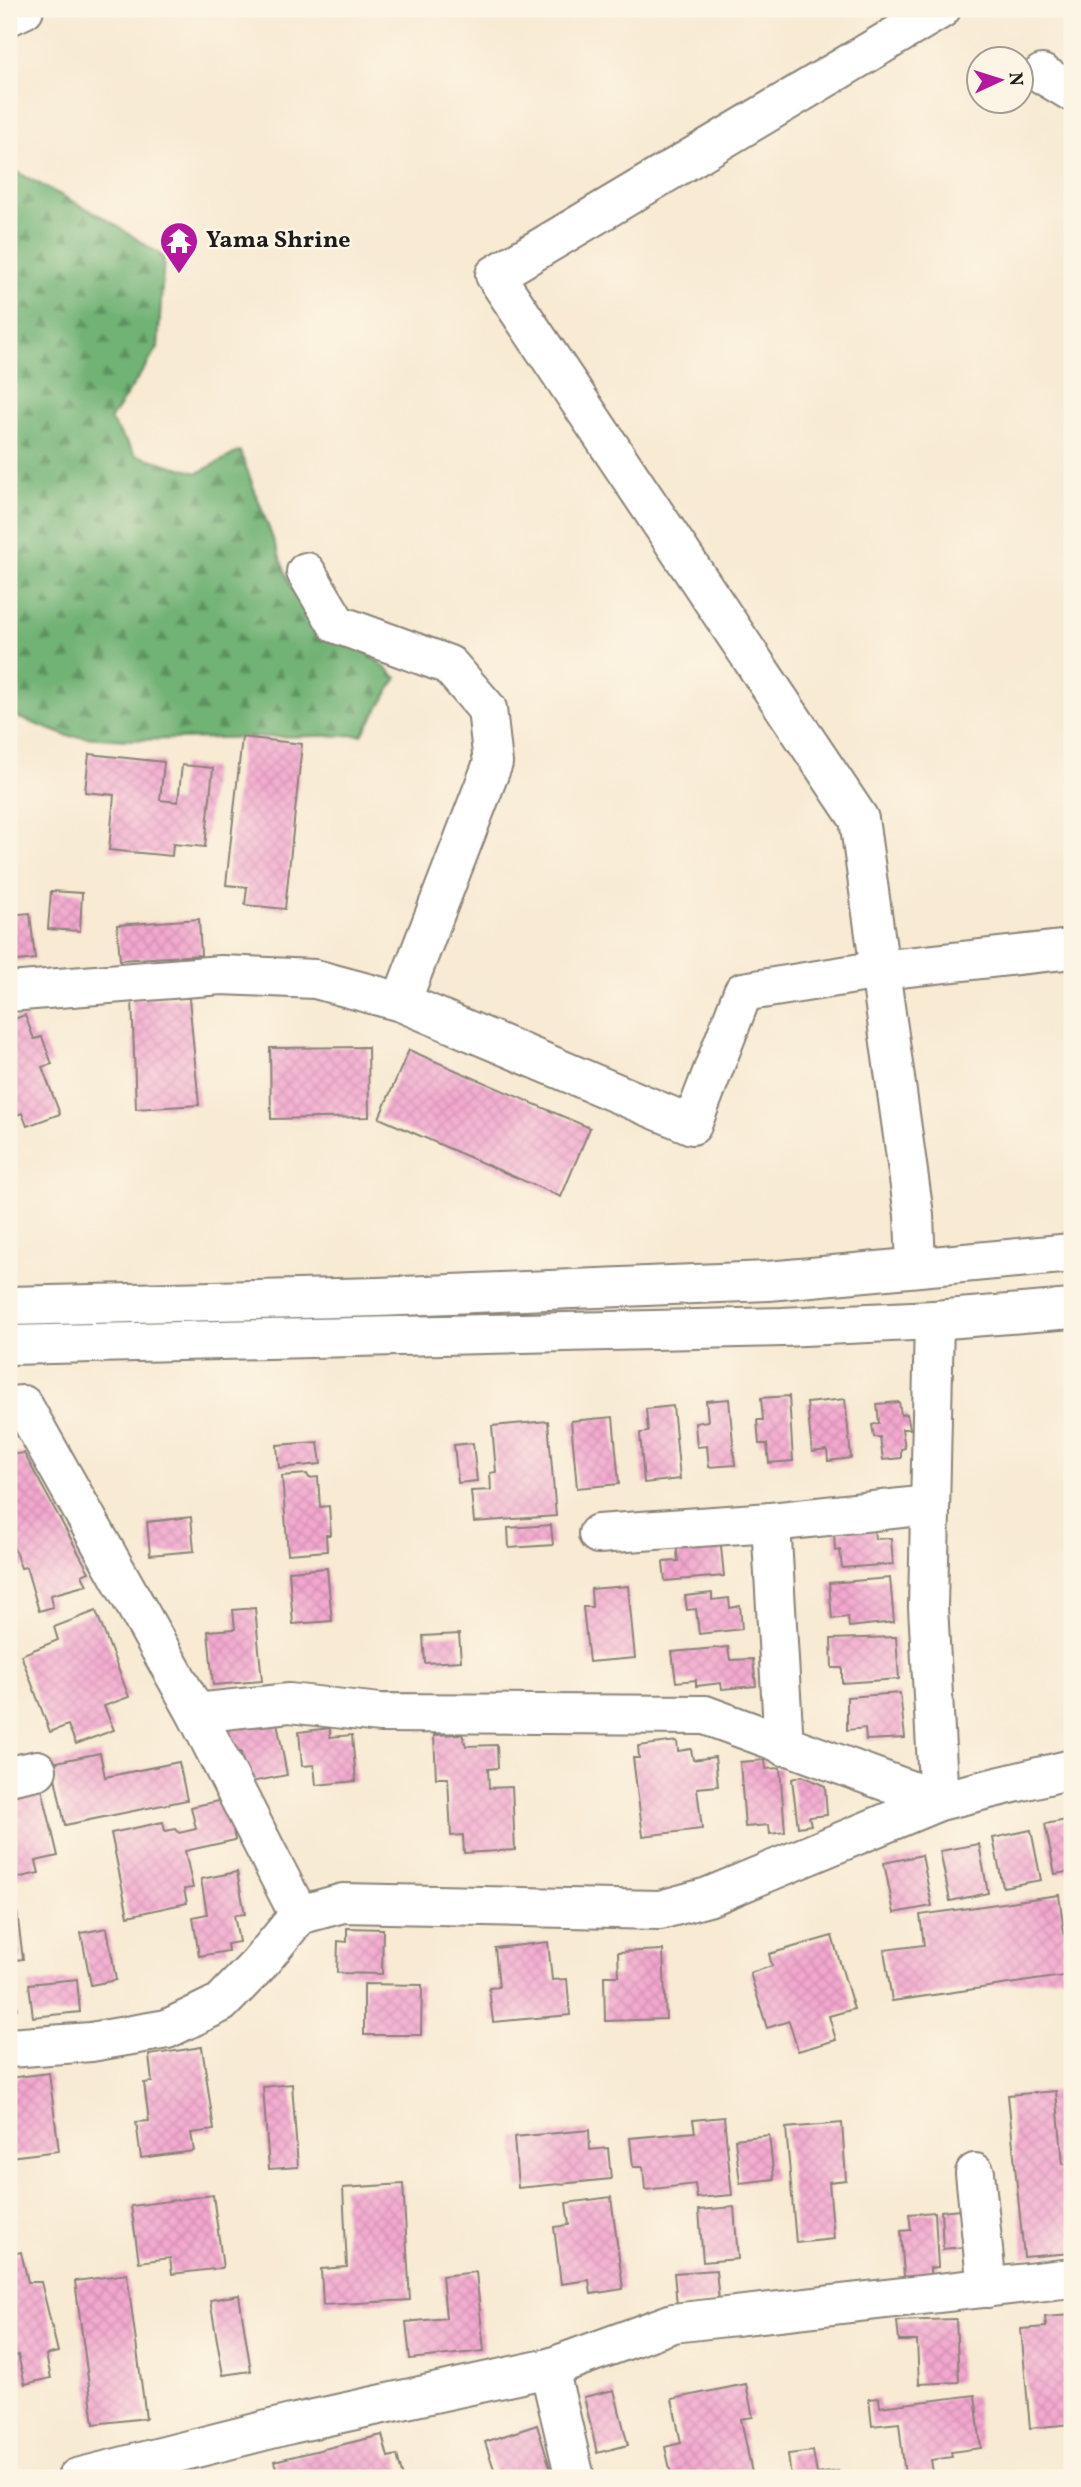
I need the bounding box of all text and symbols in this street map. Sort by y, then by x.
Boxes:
north arrow [965,46,1036,116]
text: N [1002,71,1028,87]
temple icon: Yama Shrine [158,220,200,275]
place label: Yama Shrine [206,224,350,258]

